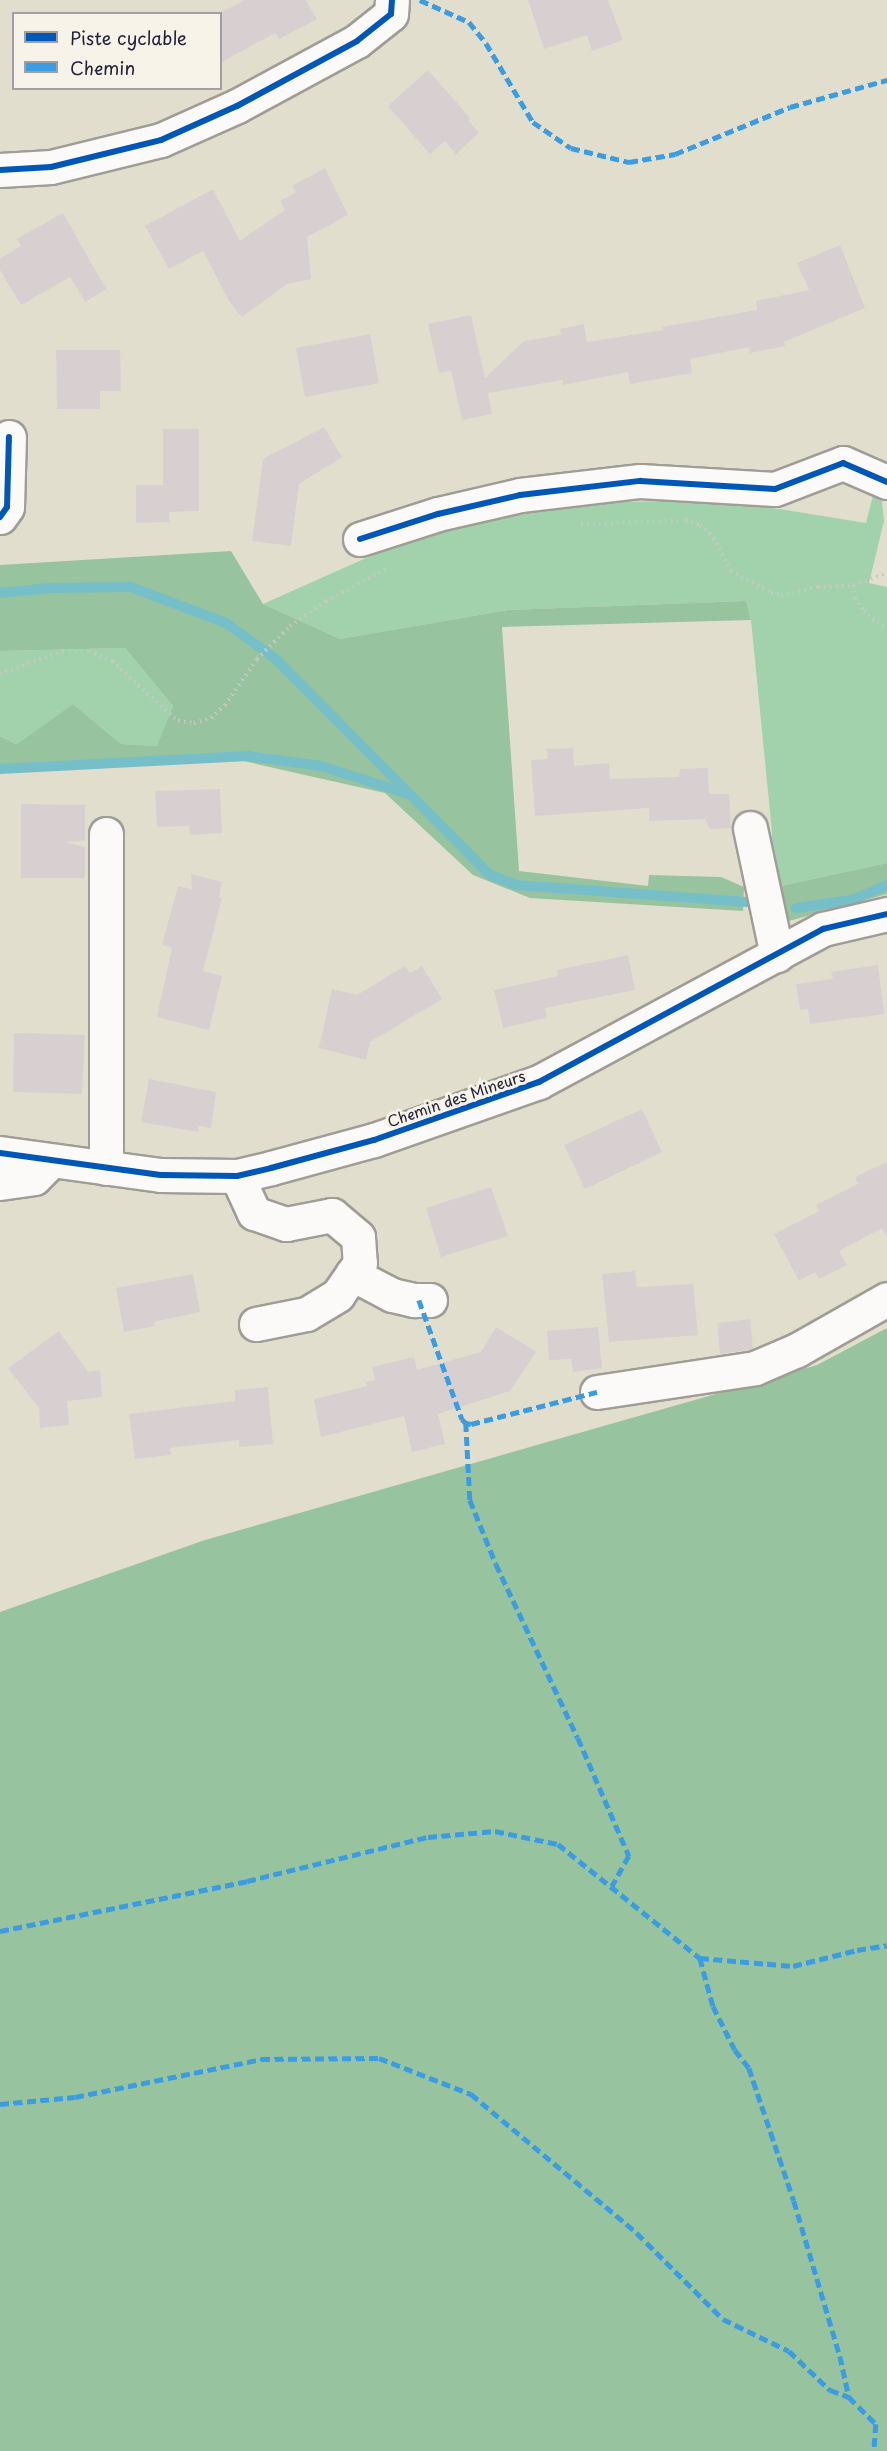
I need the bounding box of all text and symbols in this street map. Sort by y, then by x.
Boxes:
legend [12,12,222,90]
text: Piste cyclable [70,24,187,51]
text: Chemin [70,54,135,81]
street label: Chemin des Mineurs [384,1066,528,1130]

